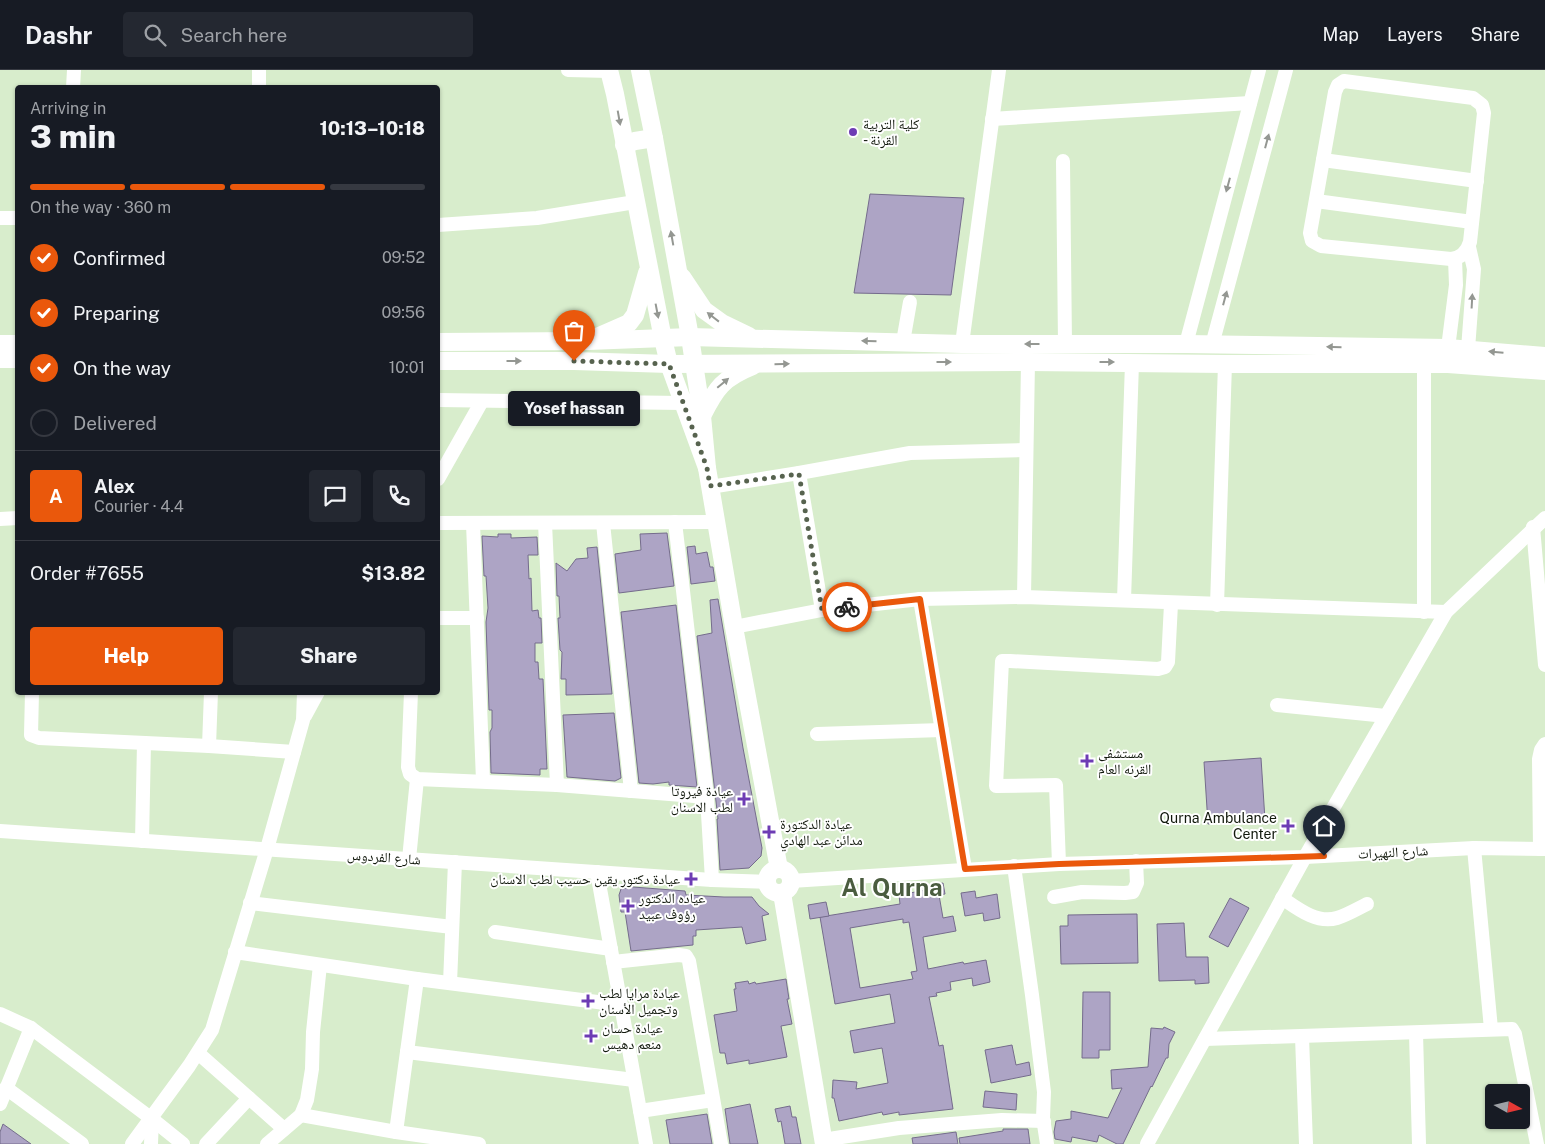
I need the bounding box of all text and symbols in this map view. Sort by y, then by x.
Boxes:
search box [123,12,473,57]
text: Dashr [25,21,93,49]
icon: search [141,21,169,49]
text: Search here [181,24,287,46]
text: Map [1323,24,1359,45]
text: Layers [1387,24,1443,45]
text: Share [1471,24,1520,45]
text: Arriving in [30,99,106,118]
one-way arrow [616,110,624,126]
place label: كلية التربية - القرنة [863,116,919,149]
text: 10:13–10:18 [319,117,425,139]
text: 3 min [30,118,116,155]
marker: كلية التربية - القرنة [847,126,859,138]
one-way arrow [1263,134,1271,149]
one-way arrow [1224,177,1232,192]
text: On the way · 360 m [30,198,171,217]
one-way arrow [667,229,675,245]
icon: check [30,244,58,272]
text: Confirmed [73,247,166,269]
text: 09:52 [382,248,425,267]
one-way arrow [1221,291,1229,306]
one-way arrow [1469,292,1477,308]
icon: check [30,299,58,327]
text: Preparing [73,302,160,324]
text: 09:56 [382,303,425,322]
one-way arrow [653,304,661,319]
pin [553,310,595,361]
one-way arrow [707,311,720,322]
icon: bag [560,317,588,345]
one-way arrow [861,337,877,345]
one-way arrow [1023,340,1039,348]
one-way arrow [1326,343,1342,351]
one-way arrow [1488,347,1504,355]
icon: check [30,354,58,382]
text: On the way [73,357,171,379]
one-way arrow [506,357,522,365]
text: 10:01 [389,358,425,377]
one-way arrow [936,358,952,366]
one-way arrow [1099,359,1115,367]
one-way arrow [774,360,790,368]
one-way arrow [717,377,729,389]
callout: Yosef hassan [508,391,640,426]
text: Yosef hassan [524,399,624,418]
text: Delivered [73,412,157,434]
button: chat [309,470,361,522]
button: phone [373,470,425,522]
text: Alex [94,475,135,497]
text: A [49,485,63,507]
text: Courier · 4.4 [94,497,184,516]
text: Order #7655 [30,562,144,584]
text: $13.82 [361,562,425,584]
courier [822,582,872,632]
icon: bike [833,593,861,621]
button: Help [30,627,223,685]
button: Share [233,627,425,685]
place label: مستشفى القرنه العام [1098,745,1151,779]
marker: مستشفى القرنه العام [1080,754,1094,768]
place label: عيادة فيروتا لطب الاسنان [671,783,733,816]
marker: عيادة فيروتا لطب الاسنان [737,792,751,806]
pin [1303,805,1345,856]
place label: Qurna Ambulance Center [1160,810,1277,842]
icon: home [1310,812,1338,840]
place label: عيادة الدكتورة مدائن عبد الهادي [780,816,863,852]
marker: Qurna Ambulance Center [1281,819,1295,833]
marker: عيادة الدكتورة مدائن عبد الهادي [762,825,776,839]
street label: شارع النهيرات [1357,842,1429,864]
street label: شارع الفردوس [346,846,421,870]
place label: عيادة دكتور يقين حسيب لطب الاسنان [490,871,680,888]
marker: عيادة دكتور يقين حسيب لطب الاسنان [684,872,698,886]
district label: Al Qurna [841,873,943,901]
place label: عياده الدكتور رؤوف عبيد [638,890,705,923]
marker: عياده الدكتور رؤوف عبيد [621,899,635,913]
place label: عيادة مرايا لطب وتجميل الأسنان [599,985,680,1018]
marker: عيادة مرايا لطب وتجميل الأسنان [581,994,595,1008]
place label: عيادة حسان منعم دهيس [602,1020,663,1054]
marker: عيادة حسان منعم دهيس [584,1029,598,1043]
north arrow [1485,1084,1530,1129]
map controls [1485,1084,1530,1129]

